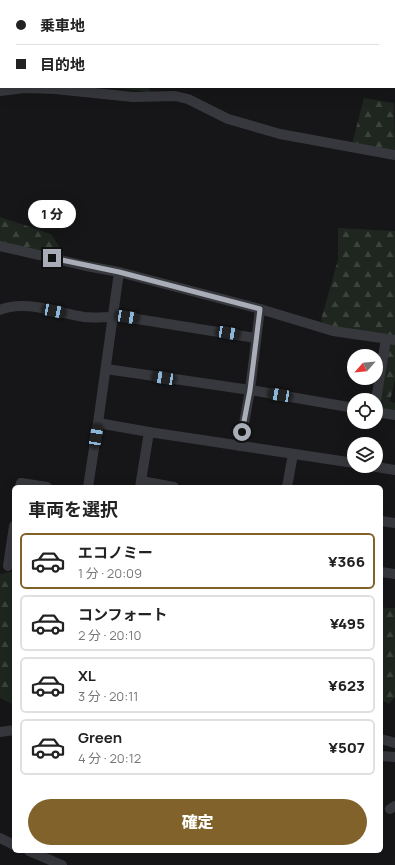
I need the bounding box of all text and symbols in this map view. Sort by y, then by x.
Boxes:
text: 乗車地 [40,15,85,36]
text: 目的地 [40,54,85,75]
callout: 1 分 [28,200,76,228]
text: 1 分 [41,205,63,223]
route end [43,249,61,267]
car [41,303,67,319]
car [114,309,140,325]
car [215,325,241,341]
north arrow [347,349,383,385]
map controls [347,349,383,473]
car [151,370,177,386]
car [267,387,293,403]
button: locate [347,393,383,429]
car [88,423,104,449]
route start [233,423,251,441]
button: layers [347,437,383,473]
text: 車両を選択 [28,497,118,521]
text: エコノミー [78,542,153,563]
icon: car [30,543,66,579]
text: ¥366 [328,551,365,572]
text: 1 分 · 20:09 [78,564,142,582]
text: コンフォート [78,604,168,625]
icon: car [30,605,66,641]
text: ¥495 [330,613,365,634]
text: 2 分 · 20:10 [78,626,141,644]
text: XL [78,665,96,686]
icon: car [30,667,66,703]
text: ¥623 [328,675,365,696]
text: 3 分 · 20:11 [78,687,138,705]
text: Green [78,727,122,748]
icon: car [30,729,66,765]
text: ¥507 [328,737,365,758]
text: 4 分 · 20:12 [78,749,141,767]
button: 確定 [28,799,367,845]

